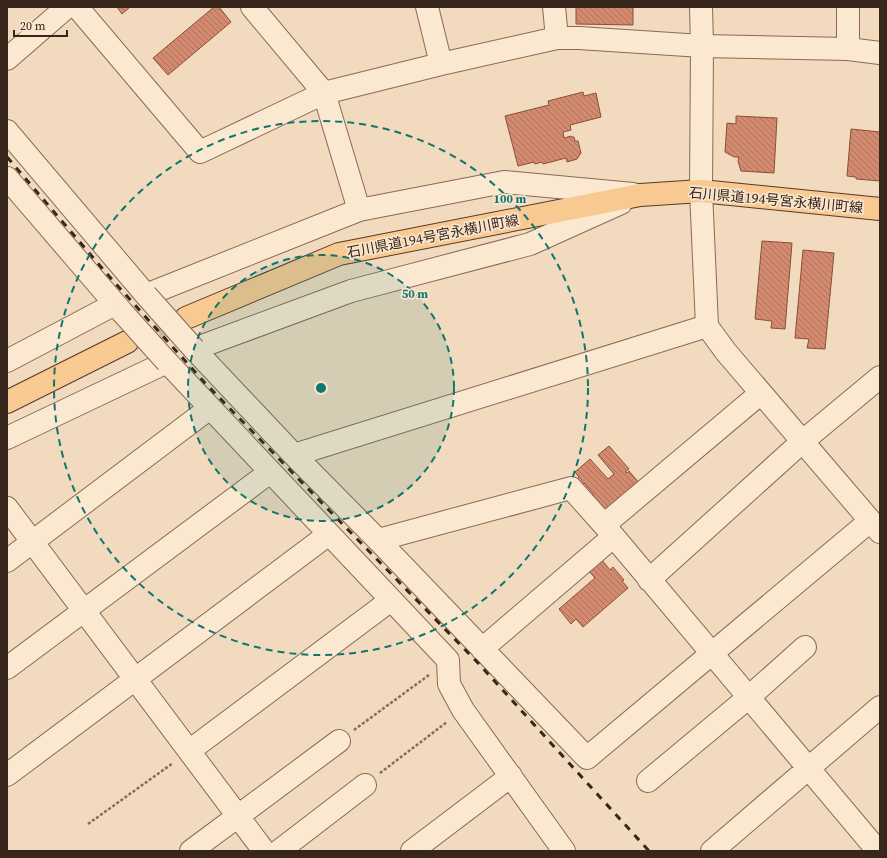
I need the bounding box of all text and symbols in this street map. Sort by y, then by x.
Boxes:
scale bar [14,12,67,38]
text: 20 m [20,18,46,34]
street label: 石川県道194号宮永横川町線 [688,182,864,218]
text: 100 m [494,191,527,207]
street label: 石川県道194号宮永横川町線 [345,209,521,263]
text: 50 m [402,286,428,302]
centre of rings [314,381,328,395]

